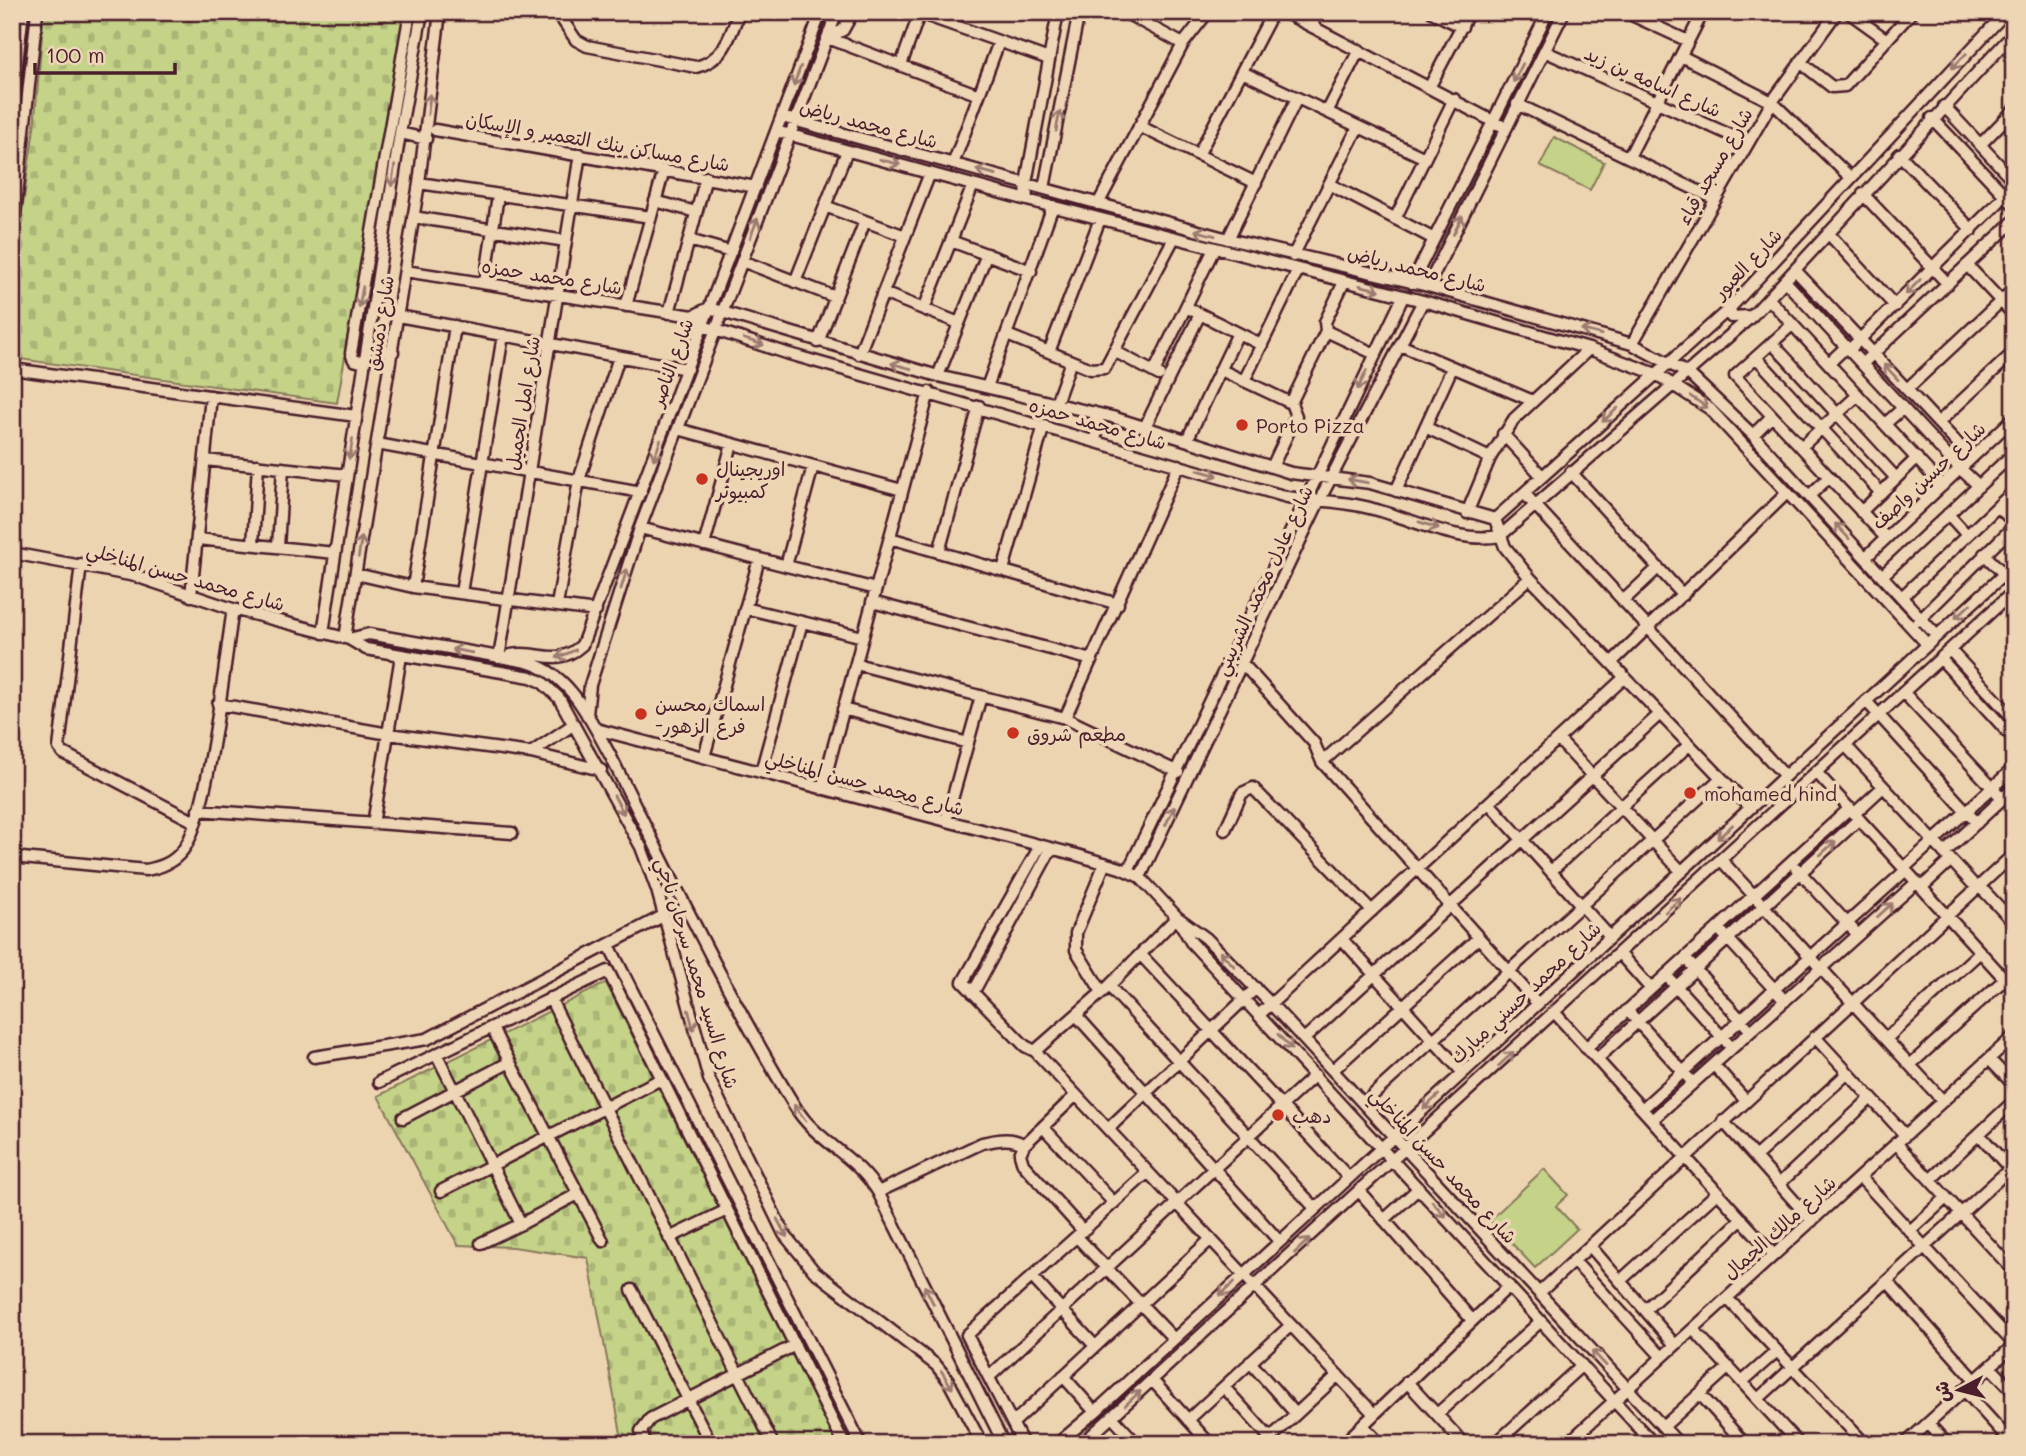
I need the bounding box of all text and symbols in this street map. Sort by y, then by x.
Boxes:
scale bar [35,32,175,76]
street label: شارع اسامه بن زيد [1580,40,1725,124]
text: 100 m [46,41,105,68]
one-way arrow [1951,53,1968,70]
one-way arrow [1510,62,1524,83]
one-way arrow [790,65,802,87]
one-way arrow [423,93,436,116]
street label: شارع محمد رياض [797,93,941,155]
street label: شارع مسجد قباء [1670,103,1759,230]
street label: شارع مساكن بنك التعمير و الإسكان [464,105,732,178]
one-way arrow [1051,110,1065,133]
one-way arrow [878,156,900,169]
one-way arrow [386,164,399,187]
one-way arrow [975,165,998,178]
one-way arrow [1451,215,1465,236]
one-way arrow [749,218,762,240]
street label: شارع العبور [1706,222,1788,307]
one-way arrow [1194,226,1217,239]
street label: شارع محمد رياض [1345,239,1489,299]
street label: شارع محمد حمزه [480,253,624,301]
street label: شارع دمشق [359,274,401,373]
one-way arrow [1905,278,1922,295]
one-way arrow [1358,282,1381,295]
one-way arrow [354,285,367,308]
street label: شارع الناصر [643,315,700,412]
one-way arrow [1581,325,1603,338]
street label: شارع امل الجميل [499,334,547,472]
one-way arrow [743,337,765,350]
one-way arrow [890,359,913,372]
one-way arrow [1883,363,1899,381]
one-way arrow [1355,369,1369,390]
street label: شارع محمد حمزه [1026,391,1170,456]
one-way arrow [1689,395,1709,409]
one-way arrow [1601,407,1619,423]
place label: Porto Pizza [1256,413,1365,438]
street label: شارع حسين واصف [1866,416,1992,536]
marker: Porto Pizza [1234,417,1250,433]
one-way arrow [344,437,357,460]
one-way arrow [650,438,662,460]
place label: اوريجينال كمبيوتر [714,456,785,504]
one-way arrow [1197,468,1219,481]
marker: اوريجينال كمبيوتر [694,471,710,487]
one-way arrow [1347,474,1370,487]
street label: شارع عادل محمد الشربيني [1208,481,1323,681]
one-way arrow [1418,520,1440,533]
one-way arrow [1833,523,1850,540]
street label: شارع محمد حسن المناخلي [83,536,288,621]
one-way arrow [354,536,367,559]
one-way arrow [618,568,631,590]
one-way arrow [1954,603,1972,619]
one-way arrow [451,644,474,657]
one-way arrow [556,648,577,661]
place label: اسماك محسن -فرع الزهور [655,691,765,740]
marker: اسماك محسن -فرع الزهور [633,706,649,722]
place label: مطعم شروق [1027,721,1126,749]
marker: مطعم شروق [1005,725,1021,741]
street label: شارع محمد حسن المناخلي [762,743,967,825]
place label: mohamed hind [1704,781,1837,806]
marker: mohamed hind [1682,785,1698,801]
one-way arrow [613,794,626,815]
one-way arrow [1163,806,1177,827]
one-way arrow [1717,824,1734,841]
one-way arrow [1819,839,1836,856]
street label: شارع السيد محمد سرحان ناجي [646,854,745,1093]
one-way arrow [1664,897,1682,913]
one-way arrow [1876,902,1894,918]
street label: شارع محمد حسني مبارك [1444,915,1609,1072]
one-way arrow [1218,950,1235,967]
one-way arrow [685,1008,698,1031]
one-way arrow [1277,1033,1294,1050]
one-way arrow [1497,1050,1514,1067]
street label: شارع محمد حسن المناخلي [1361,1082,1523,1252]
one-way arrow [1422,1094,1440,1110]
place label: دهب [1292,1103,1331,1128]
one-way arrow [792,1104,807,1123]
marker: دهب [1270,1107,1286,1123]
street label: شارع مالك الجمال [1717,1170,1842,1286]
one-way arrow [1431,1200,1447,1218]
one-way arrow [775,1217,789,1238]
one-way arrow [1293,1237,1310,1254]
one-way arrow [1219,1281,1236,1298]
one-way arrow [922,1285,936,1306]
one-way arrow [1591,1350,1608,1367]
north arrow [1924,1354,1994,1424]
one-way arrow [940,1370,955,1389]
text: ش [1928,1380,1955,1404]
one-way arrow [1124,1389,1141,1406]

